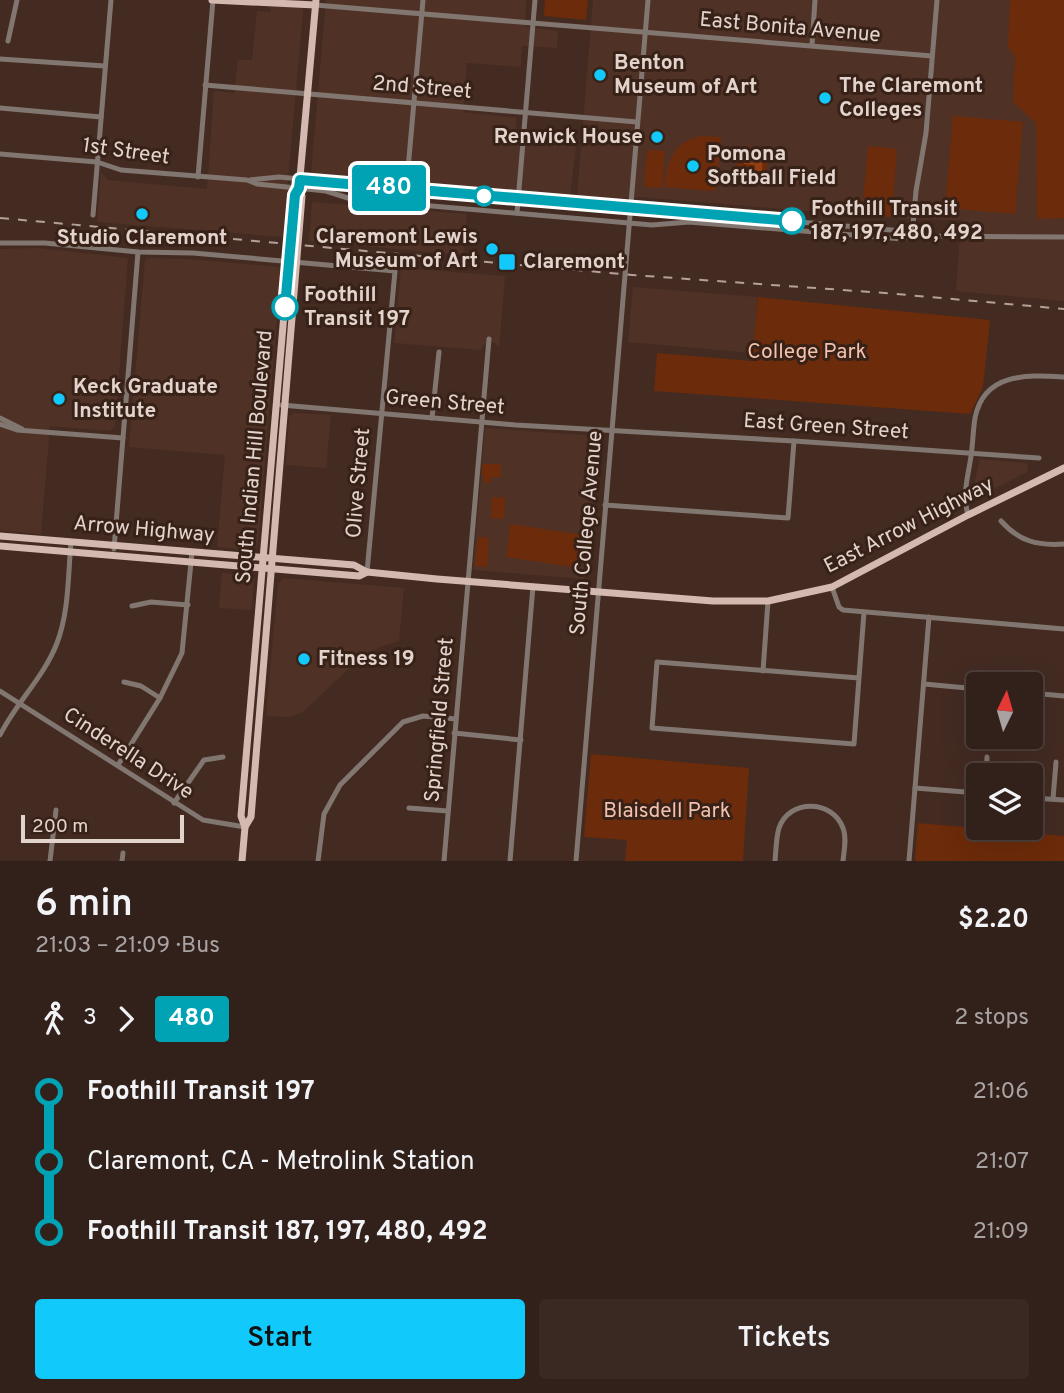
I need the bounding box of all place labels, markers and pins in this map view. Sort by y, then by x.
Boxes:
place label: Benton Museum of Art [614,50,757,101]
marker: Benton Museum of Art [592,67,608,83]
place label: The Claremont Colleges [839,73,983,124]
marker: The Claremont Colleges [817,90,833,106]
place label: Renwick House [494,124,643,151]
marker: Renwick House [649,129,665,145]
place label: Pomona Softball Field [707,141,836,192]
marker: Pomona Softball Field [685,158,701,174]
unlabelled marker [474,186,494,206]
place label: Foothill Transit 187, 197, 480, 492 [811,196,983,247]
marker: Studio Claremont [134,206,150,222]
marker: Foothill Transit 187, 197, 480, 492 [779,208,805,234]
place label: Claremont Lewis Museum of Art [315,224,478,275]
place label: Studio Claremont [57,225,227,252]
marker: Claremont Lewis Museum of Art [484,241,500,257]
place label: Claremont [523,249,625,276]
marker: Claremont [497,252,517,272]
place label: Foothill Transit 197 [304,282,410,333]
marker: Foothill Transit 197 [272,294,298,320]
place label: Keck Graduate Institute [73,374,218,425]
marker: Keck Graduate Institute [51,391,67,407]
place label: Fitness 19 [318,646,415,673]
marker: Fitness 19 [296,651,312,667]

